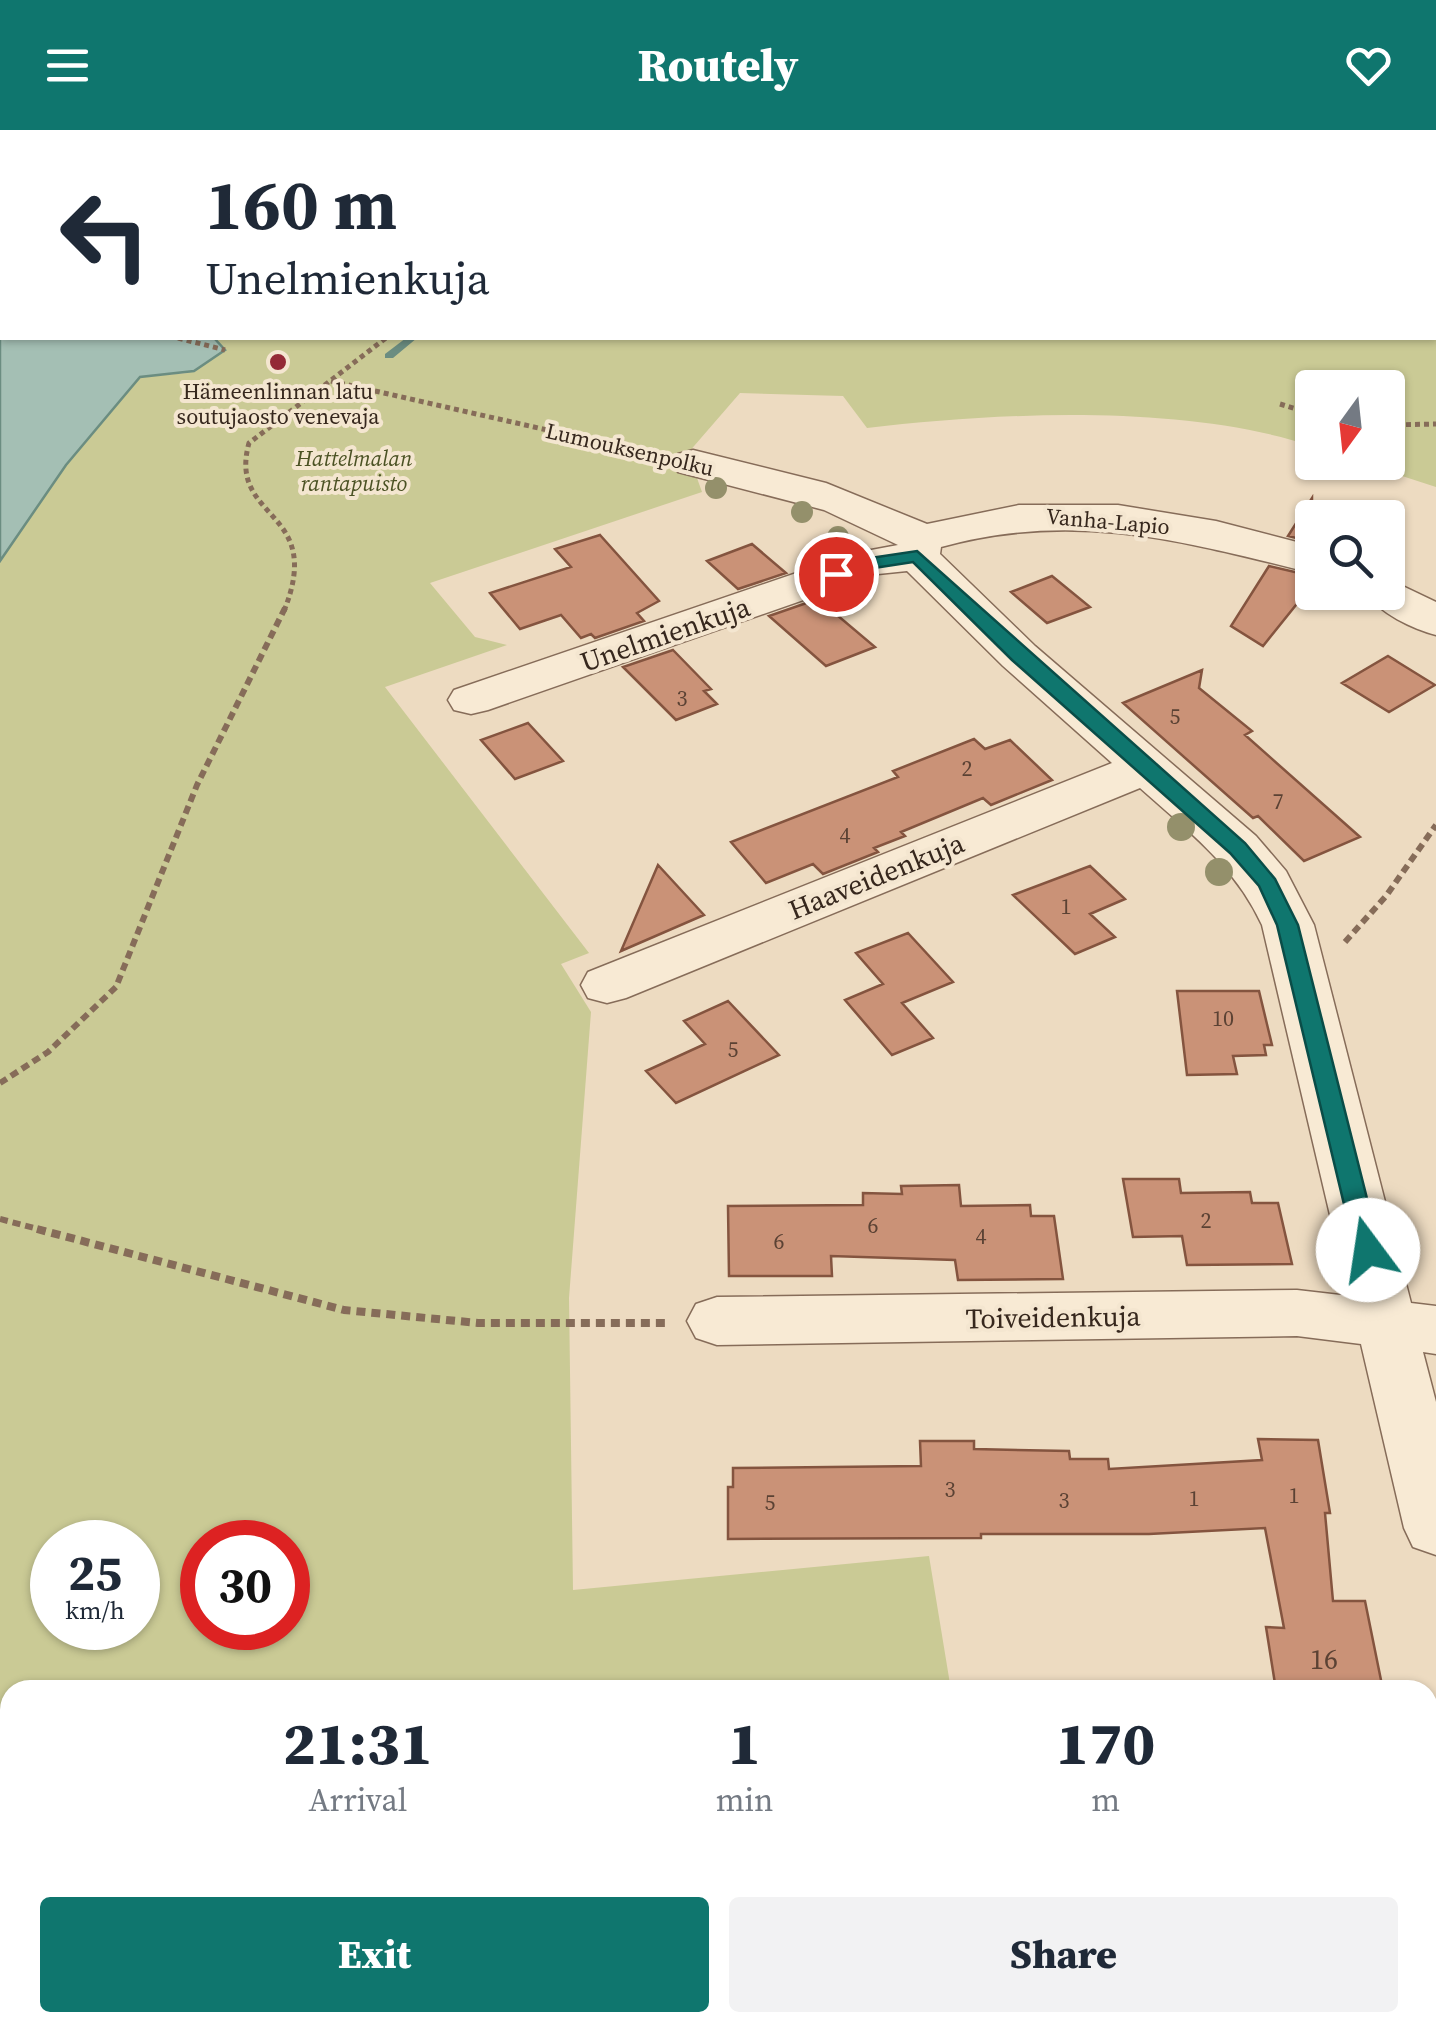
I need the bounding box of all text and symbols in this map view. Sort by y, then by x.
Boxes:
text: Routely [638,34,798,96]
icon: menu [40,38,95,93]
icon: heart [1341,38,1396,93]
text: 160 m [205,156,397,252]
icon: left [40,170,170,300]
text: Unelmienkuja [205,247,490,309]
marker: Hämeenlinnan latu soutujaosto venevaja [267,351,289,373]
north arrow [1295,370,1405,480]
map controls [1295,370,1405,610]
place label: Hämeenlinnan latu soutujaosto venevaja [177,376,380,431]
street label: Lumouksenpolku [543,415,717,483]
park label: Hattelmalan rantapuisto [295,443,413,498]
button: search [1295,500,1405,610]
street label: Vanha-Lapio [1045,501,1171,541]
pin [794,532,879,617]
icon: arrive [809,547,864,602]
street label: Unelmienkuja [575,587,756,681]
house number: 3 [676,683,688,713]
house number: 5 [1169,701,1181,731]
house number: 2 [961,753,973,783]
house number: 7 [1272,786,1284,816]
house number: 4 [839,820,851,850]
street label: Haaveidenkuja [783,823,970,929]
house number: 1 [1060,891,1072,921]
house number: 10 [1212,1003,1234,1033]
house number: 5 [727,1034,739,1064]
position arrow [1316,1198,1420,1302]
house number: 2 [1200,1205,1212,1235]
house number: 6 [867,1210,879,1240]
house number: 4 [975,1221,987,1251]
house number: 6 [773,1226,785,1256]
street label: Toiveidenkuja [965,1296,1142,1338]
house number: 3 [944,1474,956,1504]
house number: 1 [1288,1480,1300,1510]
house number: 1 [1188,1483,1200,1513]
house number: 3 [1058,1485,1070,1515]
house number: 5 [764,1487,776,1517]
speed limit sign: 30 [180,1520,310,1650]
text: 25 [68,1538,122,1607]
text: km/h [65,1593,125,1627]
house number: 16 [1310,1640,1338,1678]
text: 21:31 [283,1702,433,1784]
text: 1 [728,1702,761,1784]
text: 170 [1056,1702,1155,1784]
text: Arrival [308,1778,407,1822]
text: min [716,1778,773,1822]
text: m [1091,1778,1120,1822]
button: Exit [40,1897,709,2012]
button: Share [729,1897,1398,2012]

